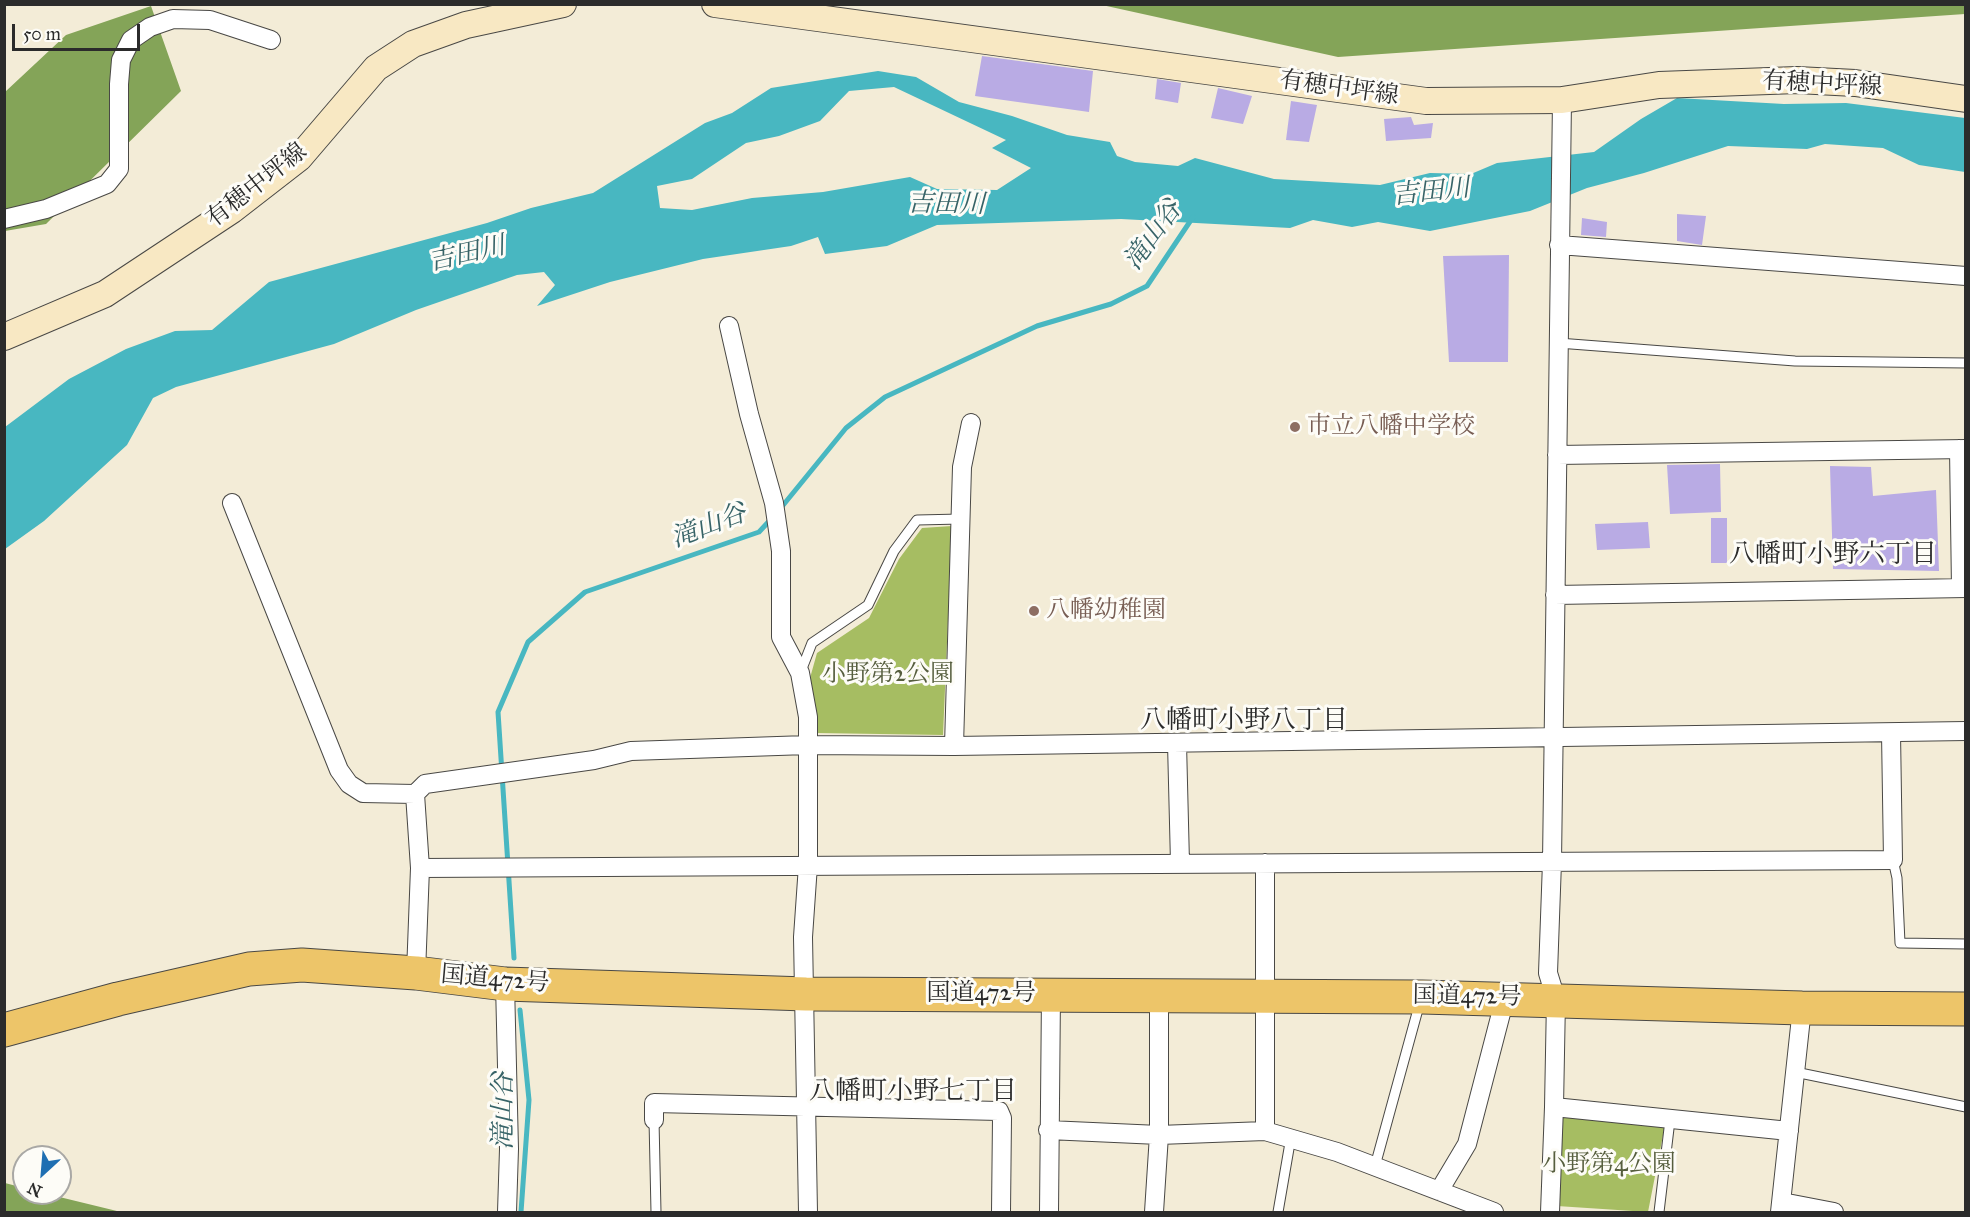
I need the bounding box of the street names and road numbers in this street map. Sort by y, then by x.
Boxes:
street label: 有穂中坪線 [1278,66,1400,112]
street label: 有穂中坪線 [1761,67,1883,103]
street label: 有穂中坪線 [201,138,313,234]
street label: 国道472号 [439,961,551,999]
street label: 国道472号 [927,980,1035,1008]
street label: 国道472号 [1412,982,1522,1012]

